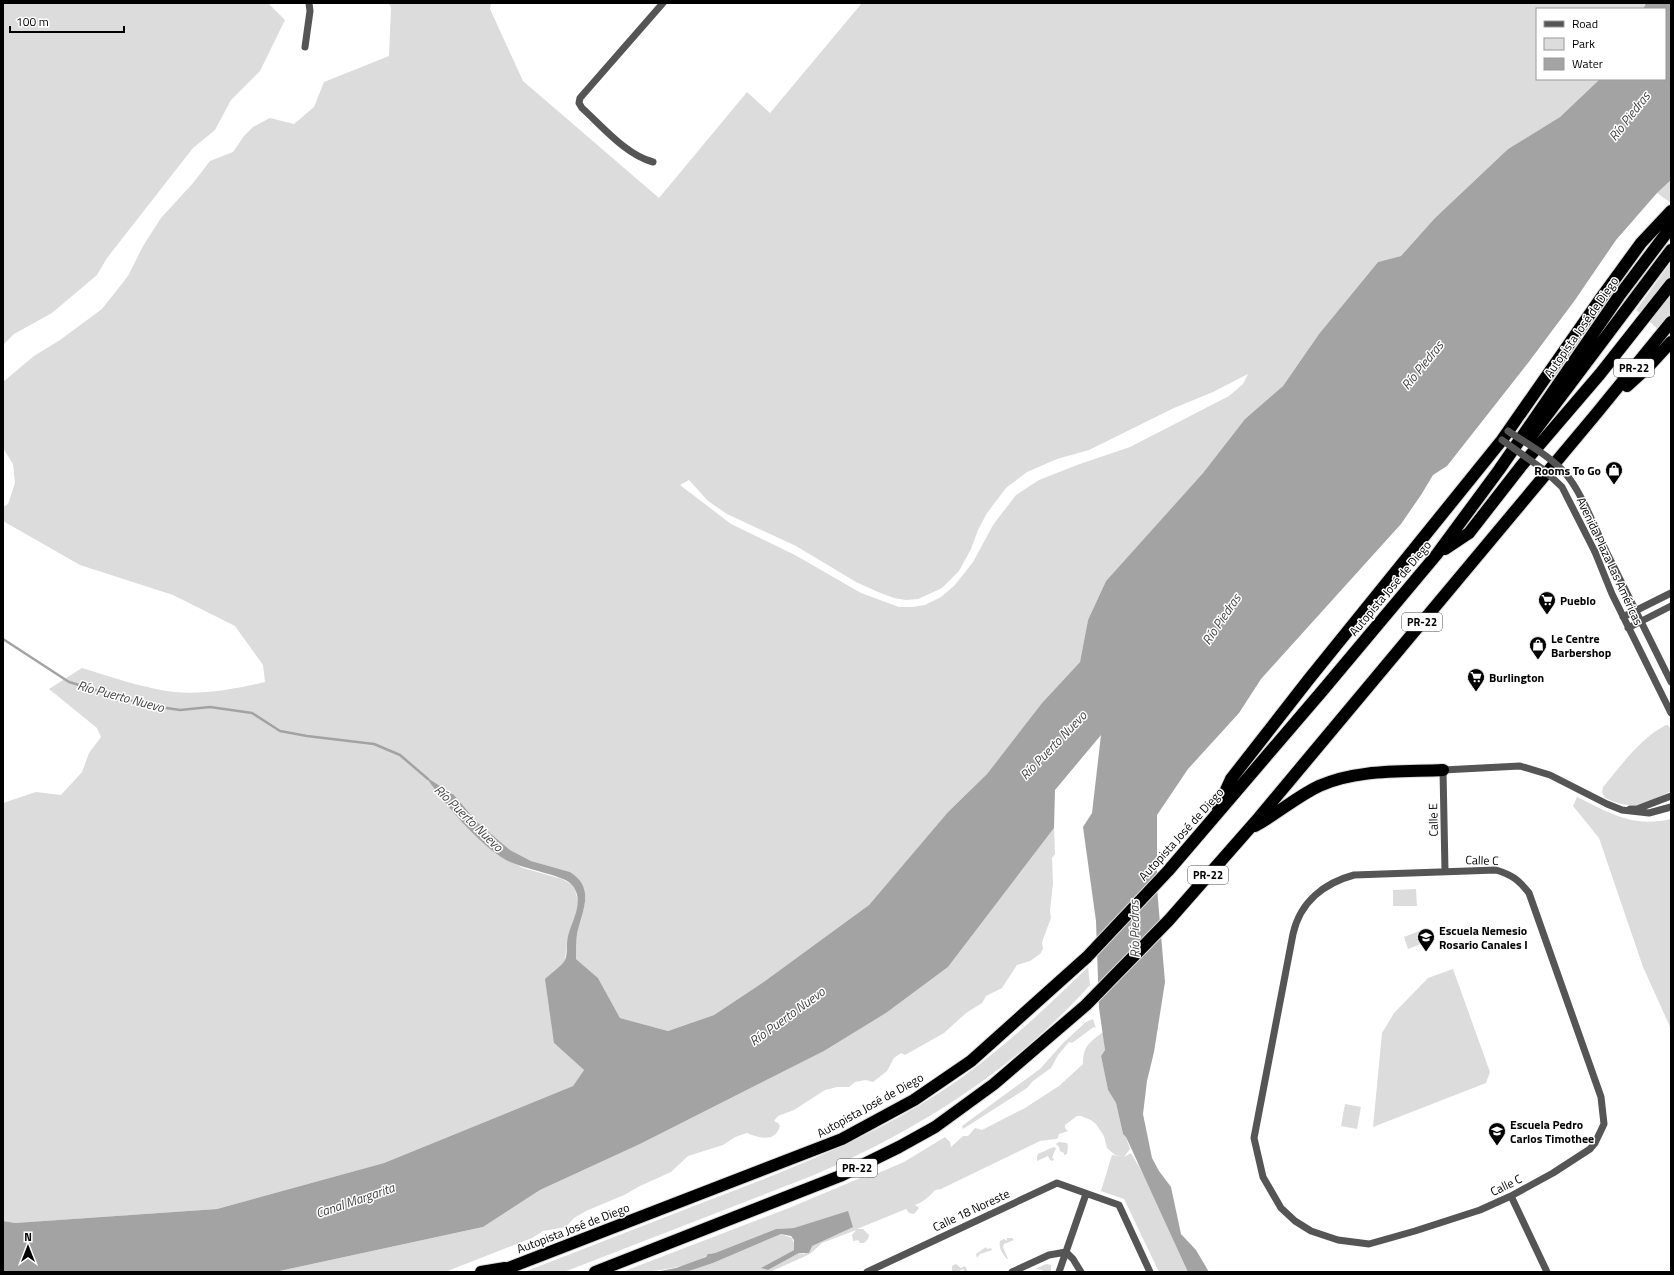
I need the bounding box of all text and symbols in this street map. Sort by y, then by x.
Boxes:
scale bar [10,8,124,34]
legend [1536,8,1666,80]
text: 100 m [16,12,49,31]
text: Road [1572,14,1598,33]
text: Park [1572,34,1595,53]
text: Water [1572,54,1603,73]
water label: Río Piedras [1603,86,1655,145]
street label: Autopista José de Diego [1539,273,1623,381]
water label: Río Piedras [1396,335,1449,394]
road number: PR-22 [1614,359,1654,377]
shop icon: Rooms To Go [1604,460,1624,485]
place label: Rooms To Go [1534,461,1601,480]
street label: Avenida Plaza Las Américas [1572,494,1648,629]
street label: Autopista José de Diego [1344,536,1436,640]
water label: Río Piedras [1197,588,1246,648]
supermarket icon: Pueblo [1537,590,1557,615]
place label: Pueblo [1560,591,1596,610]
road number: PR-22 [1402,613,1442,631]
place label: Le Centre Barbershop [1551,629,1612,662]
shop icon: Le Centre Barbershop [1528,635,1548,660]
supermarket icon: Burlington [1466,667,1486,692]
place label: Burlington [1489,668,1544,687]
water label: Río Puerto Nuevo [75,675,167,717]
water label: Río Puerto Nuevo [1015,706,1092,784]
water label: Río Puerto Nuevo [430,780,508,857]
street label: Autopista José de Diego [1134,783,1228,885]
street label: Calle E [1423,803,1443,837]
street label: Calle C [1465,850,1499,870]
road number: PR-22 [1188,866,1228,884]
water label: Río Piedras [1123,899,1145,958]
place label: Escuela Nemesio Rosario Canales I [1439,921,1528,954]
school or university icon: Escuela Nemesio Rosario Canales I [1416,927,1436,952]
water label: Río Puerto Nuevo [745,981,829,1050]
street label: Autopista José de Diego [813,1068,927,1142]
place label: Escuela Pedro Carlos Timothee [1510,1115,1594,1148]
school or university icon: Escuela Pedro Carlos Timothee [1487,1121,1507,1146]
road number: PR-22 [837,1159,877,1177]
street label: Calle C [1487,1169,1526,1201]
water label: Canal Margarita [313,1177,399,1223]
street label: Calle 18 Noreste [929,1184,1013,1236]
street label: Autopista José de Diego [514,1198,632,1258]
north arrow [8,1227,48,1267]
text: N [24,1229,32,1245]

